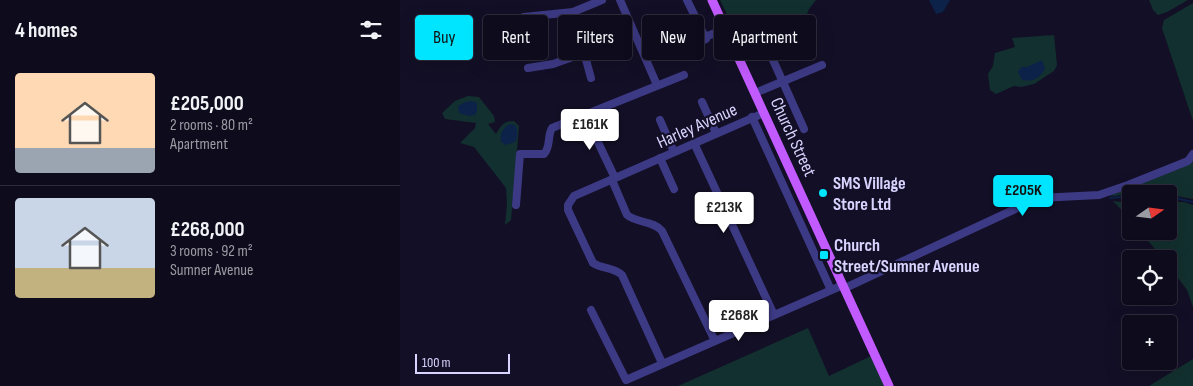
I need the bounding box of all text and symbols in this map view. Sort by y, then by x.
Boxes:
chip: Buy [415,15,473,60]
chip: Rent [483,15,548,60]
chip: Filters [558,15,632,60]
chip: New [642,15,704,60]
chip: Apartment [714,15,816,60]
icon: filters [357,16,385,44]
text: 4 homes [15,18,78,43]
text: £205,000 [170,91,244,116]
icon: home [55,93,115,153]
street label: Church Street [766,94,821,180]
street label: Harley Avenue [654,99,740,153]
pin: £161K [555,108,625,151]
text: £161K [572,115,608,134]
text: 2 rooms · 80 m² [170,116,253,135]
text: Apartment [170,135,228,154]
place label: SMS Village Store Ltd [833,173,906,215]
pin: £205K [988,174,1058,217]
text: £205K [1004,181,1042,200]
north arrow [1122,185,1178,240]
map controls [1122,185,1177,370]
marker: SMS Village Store Ltd [817,187,829,199]
pin: £213K [689,192,759,234]
text: £213K [706,198,742,217]
text: £268,000 [170,217,244,242]
icon: home [55,218,115,278]
place label: Church Street/Sumner Avenue [834,235,980,277]
text: 3 rooms · 92 m² [170,242,253,261]
marker: Church Street/Sumner Avenue [818,249,830,261]
button: locate [1122,250,1177,305]
text: Sumner Avenue [170,261,253,280]
pin: £268K [704,300,774,342]
text: £268K [720,306,758,325]
button: + [1122,315,1177,370]
scale bar [415,351,510,374]
text: 100 m [422,354,451,371]

